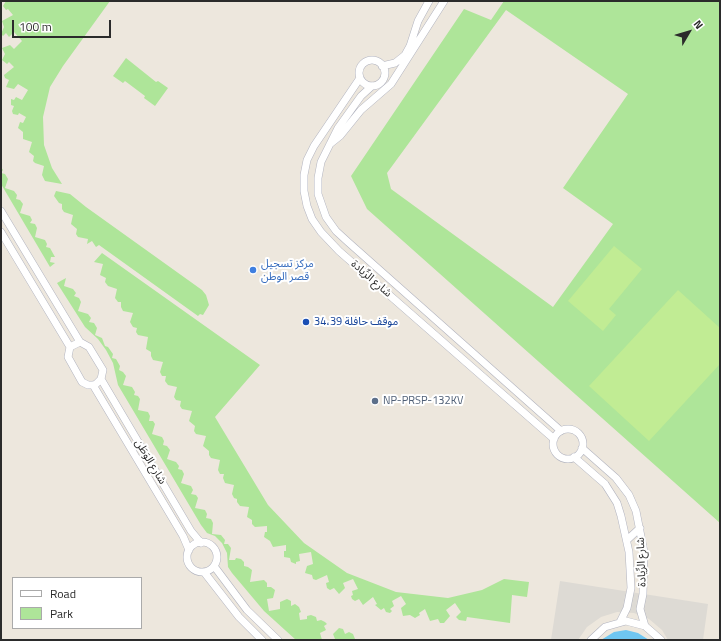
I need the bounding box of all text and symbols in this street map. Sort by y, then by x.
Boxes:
scale bar [14,12,113,38]
north arrow [669,12,709,52]
text: 100 m [19,17,52,36]
text: N [690,17,707,33]
place label: مركز تسجيل قصر الوطن [261,257,314,283]
street label: شارع الرِّيادة [348,258,394,300]
marker: مركز تسجيل قصر الوطن [248,265,258,275]
place label: موقف حافلة 34،39 [314,315,398,329]
marker: موقف حافلة 34،39 [301,317,311,327]
place label: NP-PRSP-132KV [383,394,463,408]
marker: NP-PRSP-132KV [370,396,380,406]
street label: شارع الوَطَن [131,437,169,487]
street label: شارع الرِّيادة [635,537,649,587]
legend [12,577,142,629]
text: Road [50,584,76,603]
text: Park [50,604,73,623]

